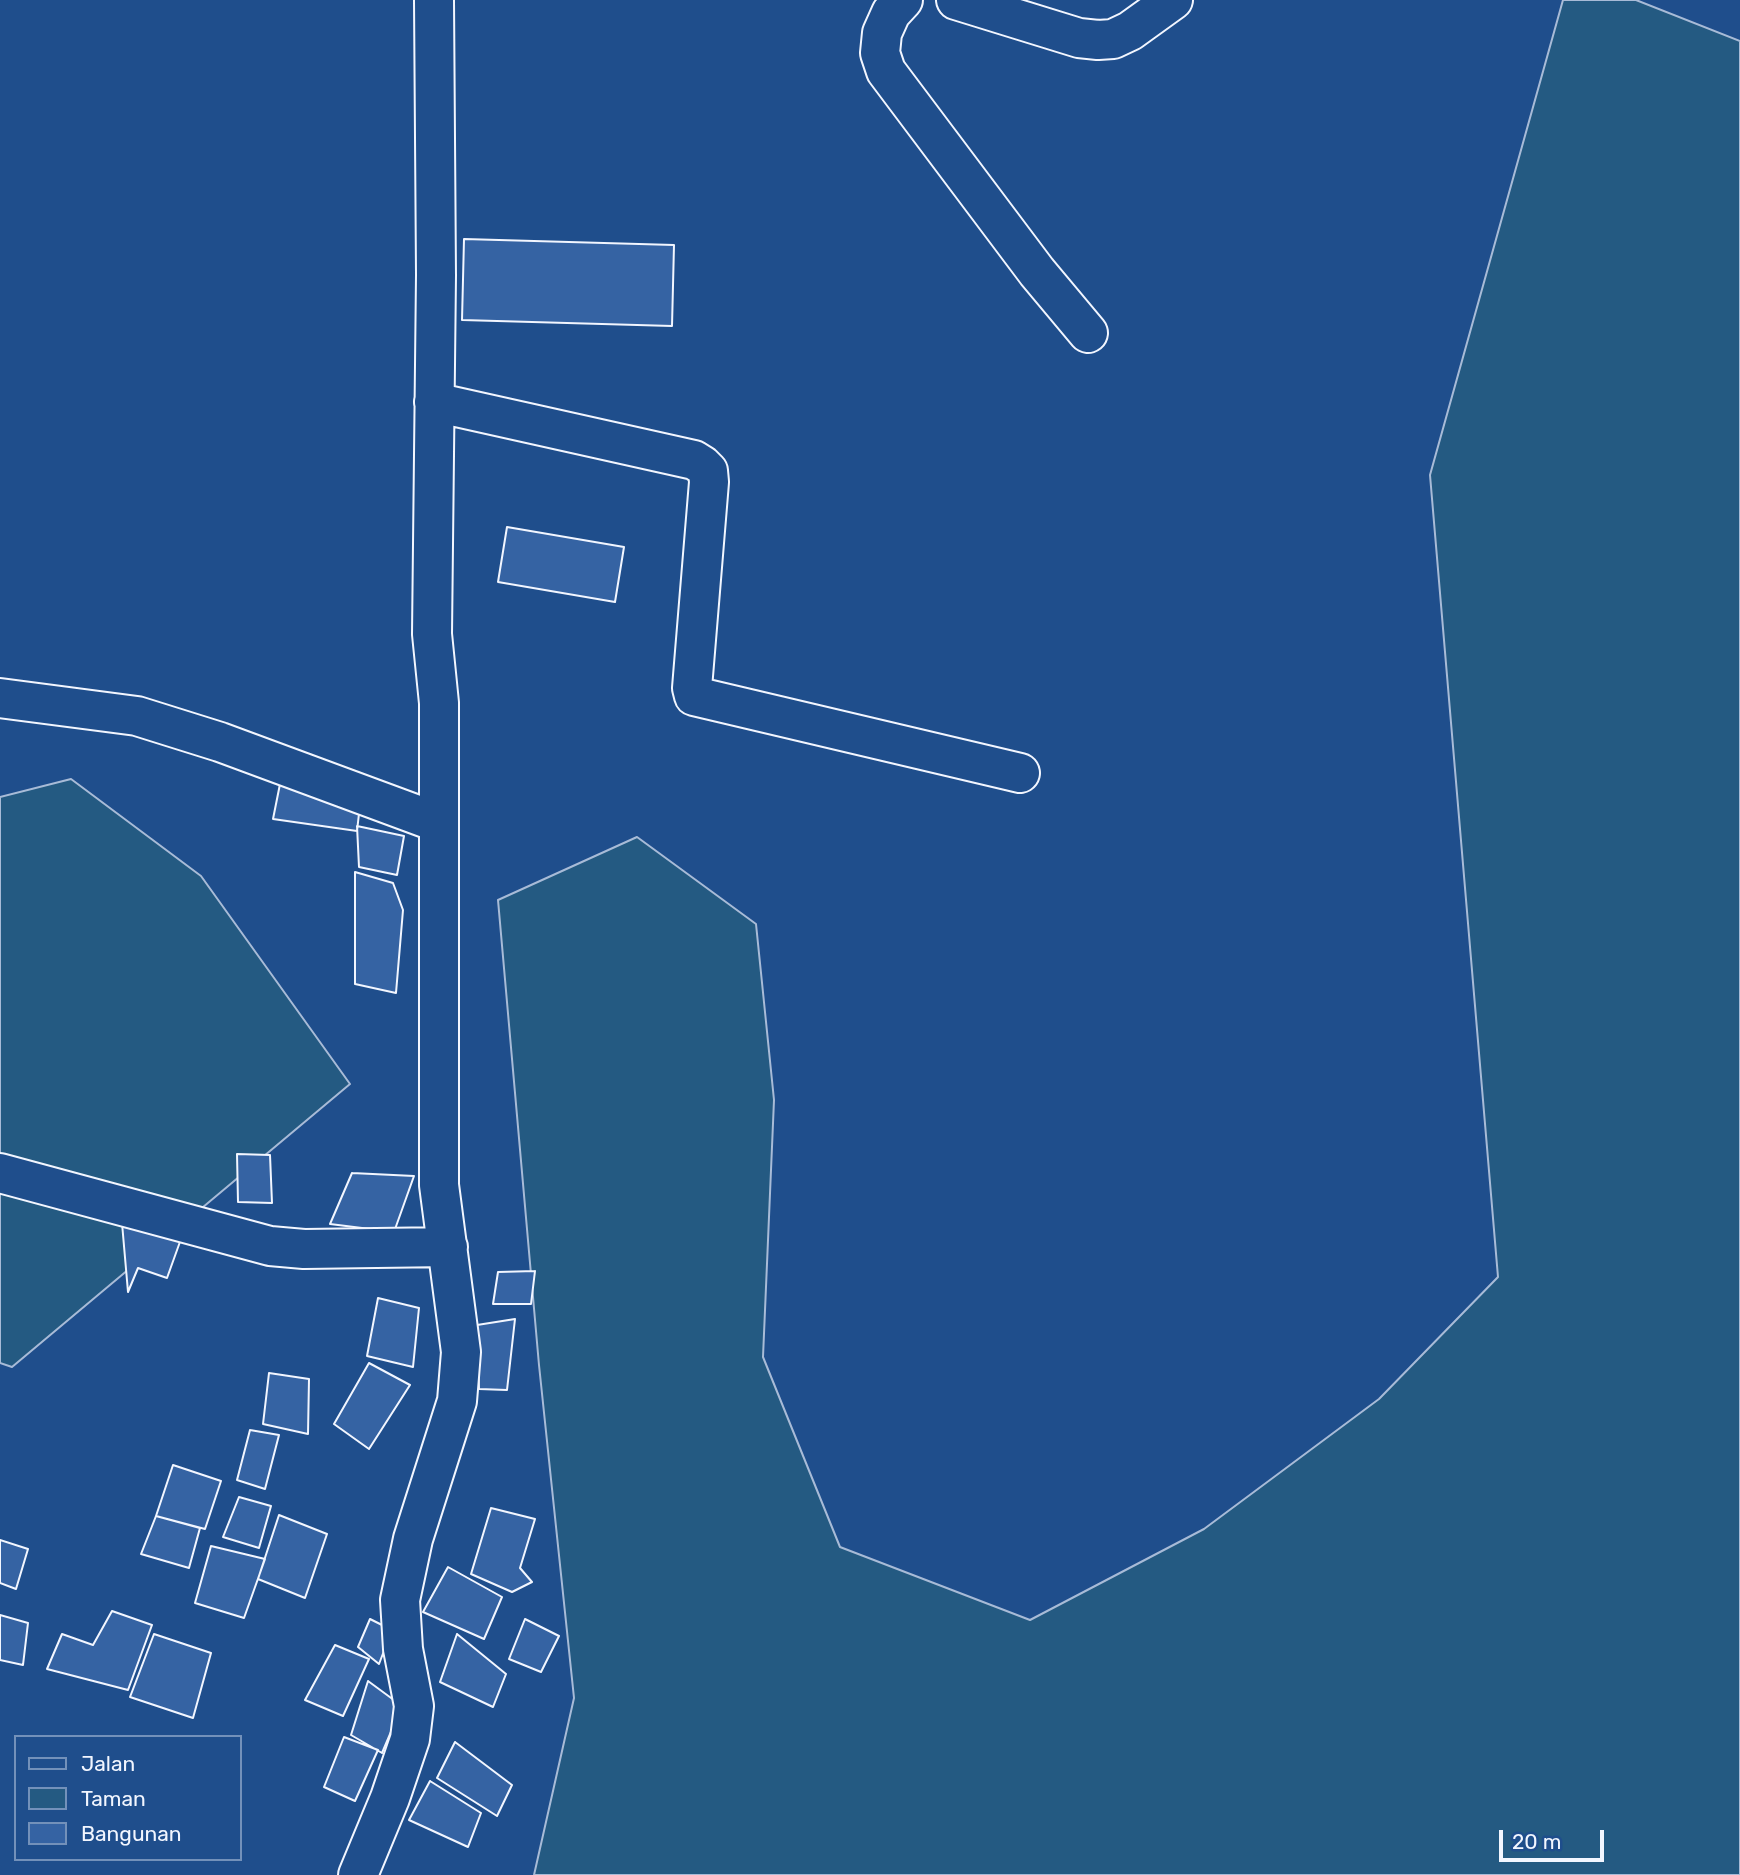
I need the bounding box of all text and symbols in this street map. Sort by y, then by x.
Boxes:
legend [14,1735,242,1861]
text: Jalan [81,1751,135,1776]
text: Taman [81,1786,146,1811]
scale bar [1502,1815,1607,1859]
text: Bangunan [81,1821,182,1846]
text: 20 m [1512,1829,1561,1854]

